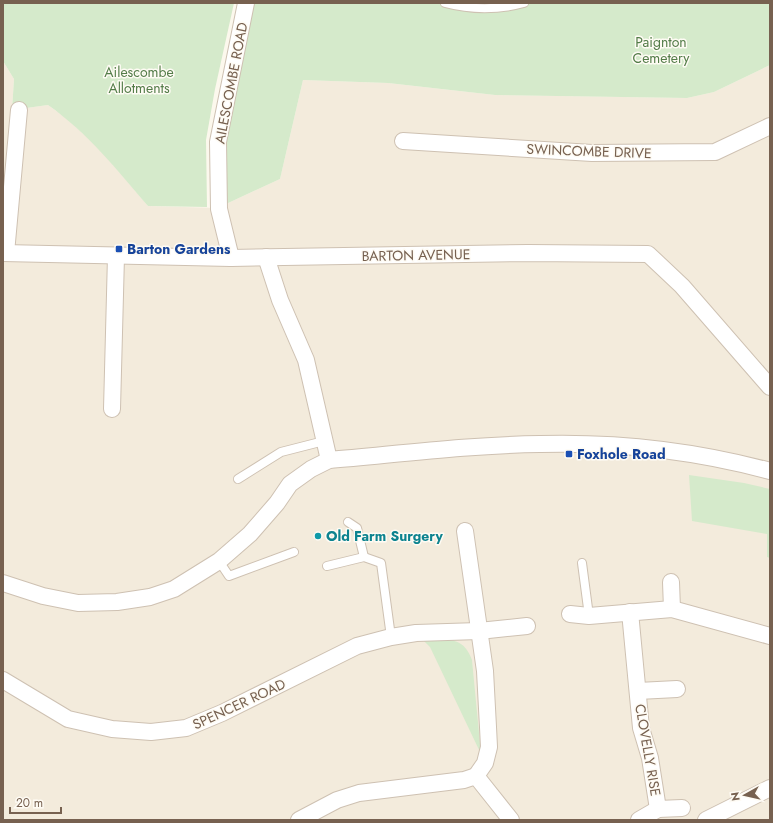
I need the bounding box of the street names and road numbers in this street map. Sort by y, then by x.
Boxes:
street label: AILESCOMBE ROAD [209,21,253,145]
street label: SWINCOMBE DRIVE [526,139,652,163]
street label: BARTON AVENUE [361,244,471,266]
street label: SPENCER ROAD [189,674,289,734]
street label: CLOVELLY RISE [630,702,666,798]

